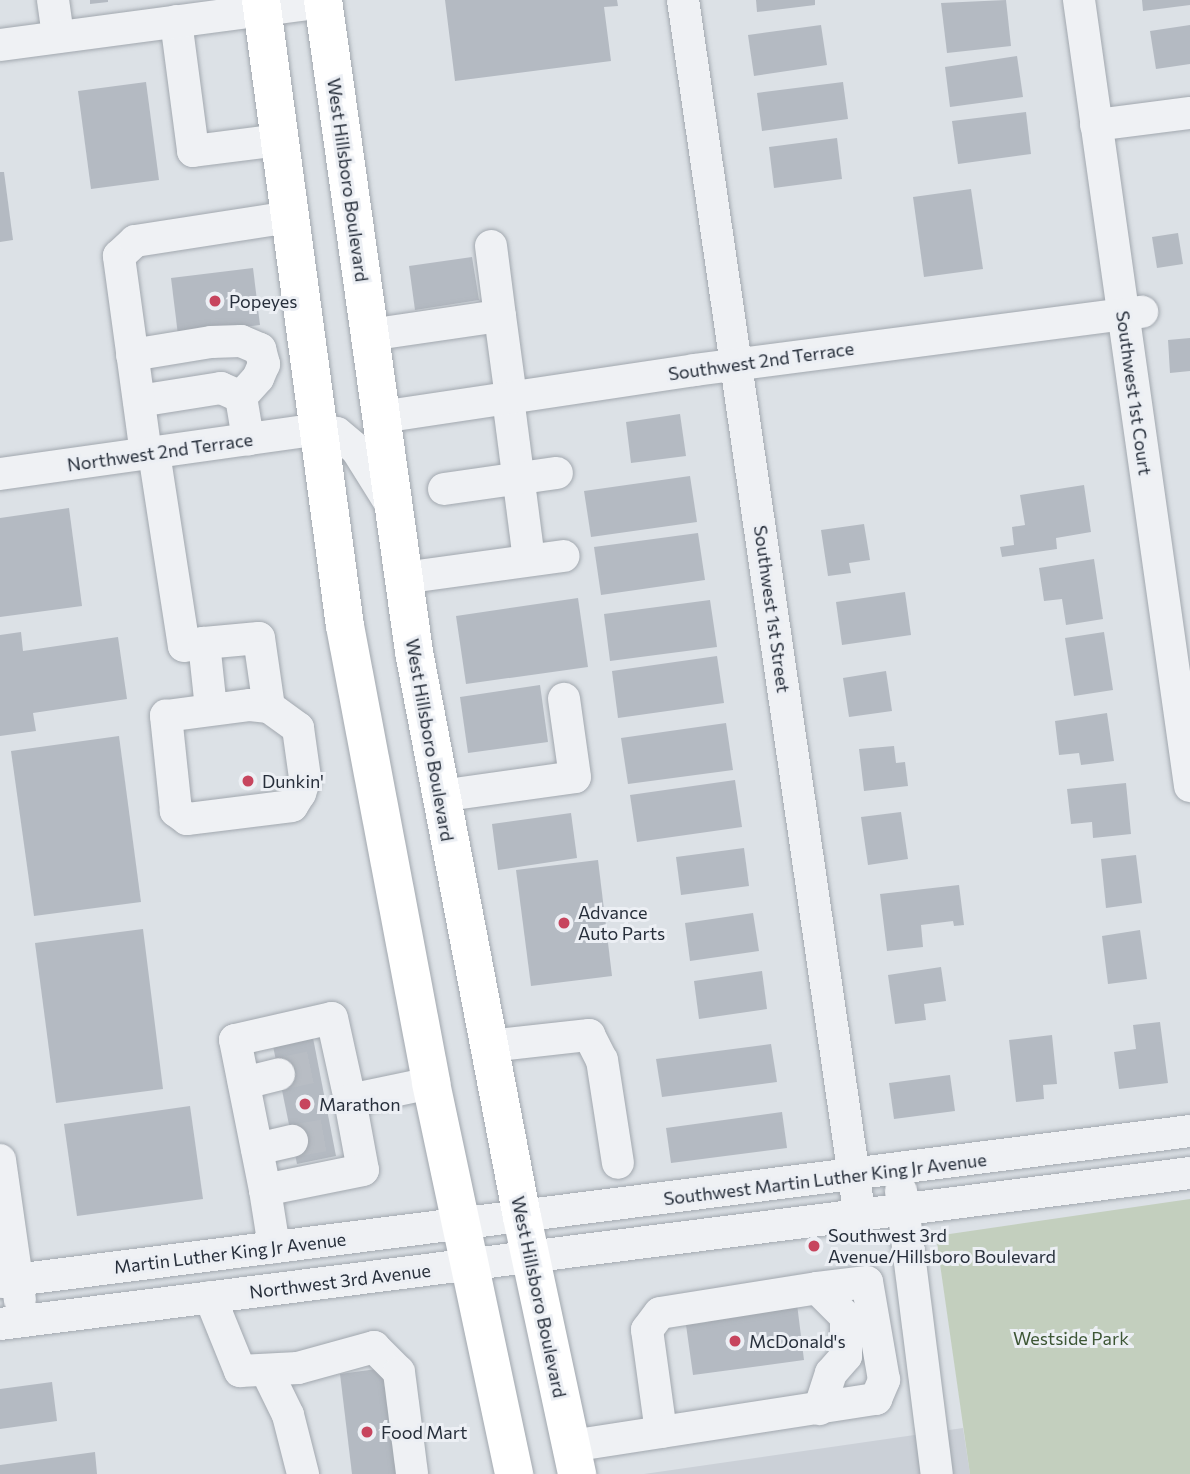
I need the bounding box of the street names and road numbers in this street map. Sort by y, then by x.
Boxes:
street label: West Hillsboro Boulevard [323,77,373,283]
street label: Southwest 1st Court [1112,309,1156,477]
street label: Southwest 2nd Terrace [667,337,855,385]
street label: Northwest 2nd Terrace [66,428,254,476]
street label: Southwest 1st Street [750,524,794,694]
street label: West Hillsboro Boulevard [402,637,458,843]
street label: Southwest Martin Luther King Jr Avenue [662,1148,988,1210]
street label: West Hillsboro Boulevard [507,1194,571,1400]
street label: Martin Luther King Jr Avenue [113,1228,347,1278]
street label: Northwest 3rd Avenue [248,1259,432,1303]

